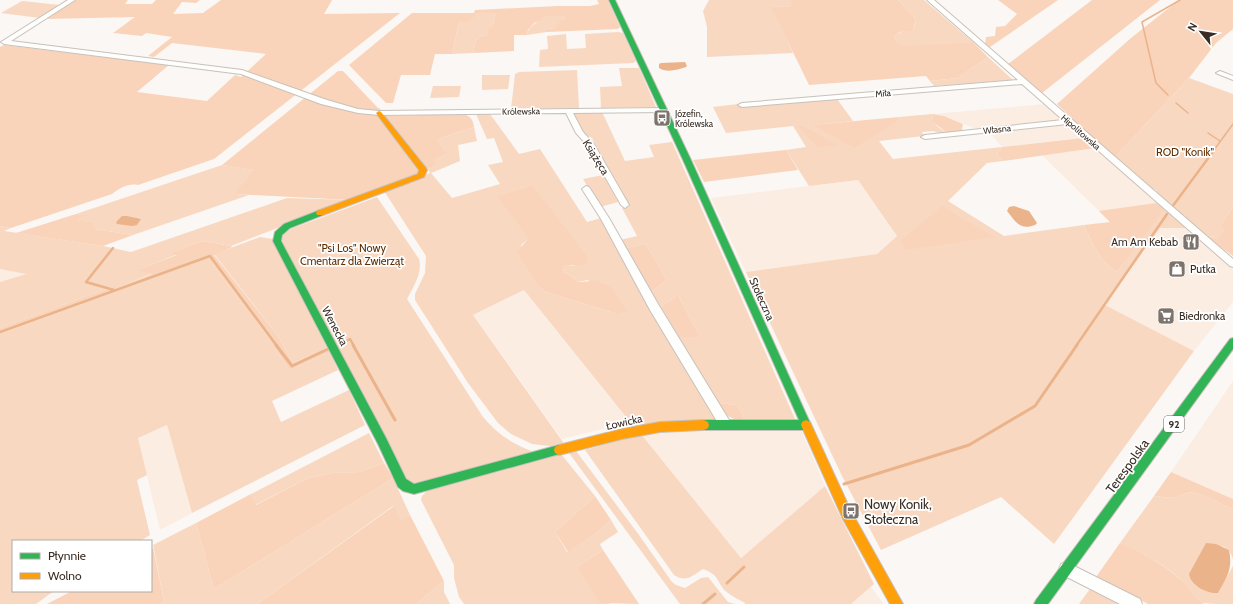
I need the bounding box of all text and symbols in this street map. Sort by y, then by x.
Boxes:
north arrow [1181,12,1221,52]
text: N [1184,20,1200,34]
street label: Miła [875,87,892,99]
street label: Królewska [502,105,541,117]
bus stop icon: Józefin, Królewska [652,108,672,128]
place label: Józefin, Królewska [674,108,714,129]
street label: Hipolitowska [1059,112,1103,153]
street label: Własna [982,122,1012,136]
street label: Książęca [580,137,613,178]
park label: ROD "Konik" [1156,145,1214,159]
restaurant icon: Am Am Kebab [1181,232,1201,252]
place label: Am Am Kebab [1111,235,1178,249]
park label: "Psi Los" Nowy Cmentarz dla Zwierząt [300,241,404,268]
shop icon: Putka [1167,259,1187,279]
place label: Putka [1190,262,1217,276]
street label: Stołeczna [746,275,778,323]
street label: Wenecka [319,304,352,349]
supermarket icon: Biedronka [1156,306,1176,326]
place label: Biedronka [1179,309,1226,323]
street label: Łowicka [604,411,644,433]
road number: 92 [1164,416,1184,432]
street label: Terespolska [1102,435,1153,496]
place label: Nowy Konik, Stołeczna [864,496,932,527]
bus stop icon: Nowy Konik, Stołeczna [841,501,861,521]
legend [12,540,152,592]
text: Płynnie [48,548,86,563]
text: Wolno [48,568,82,583]

